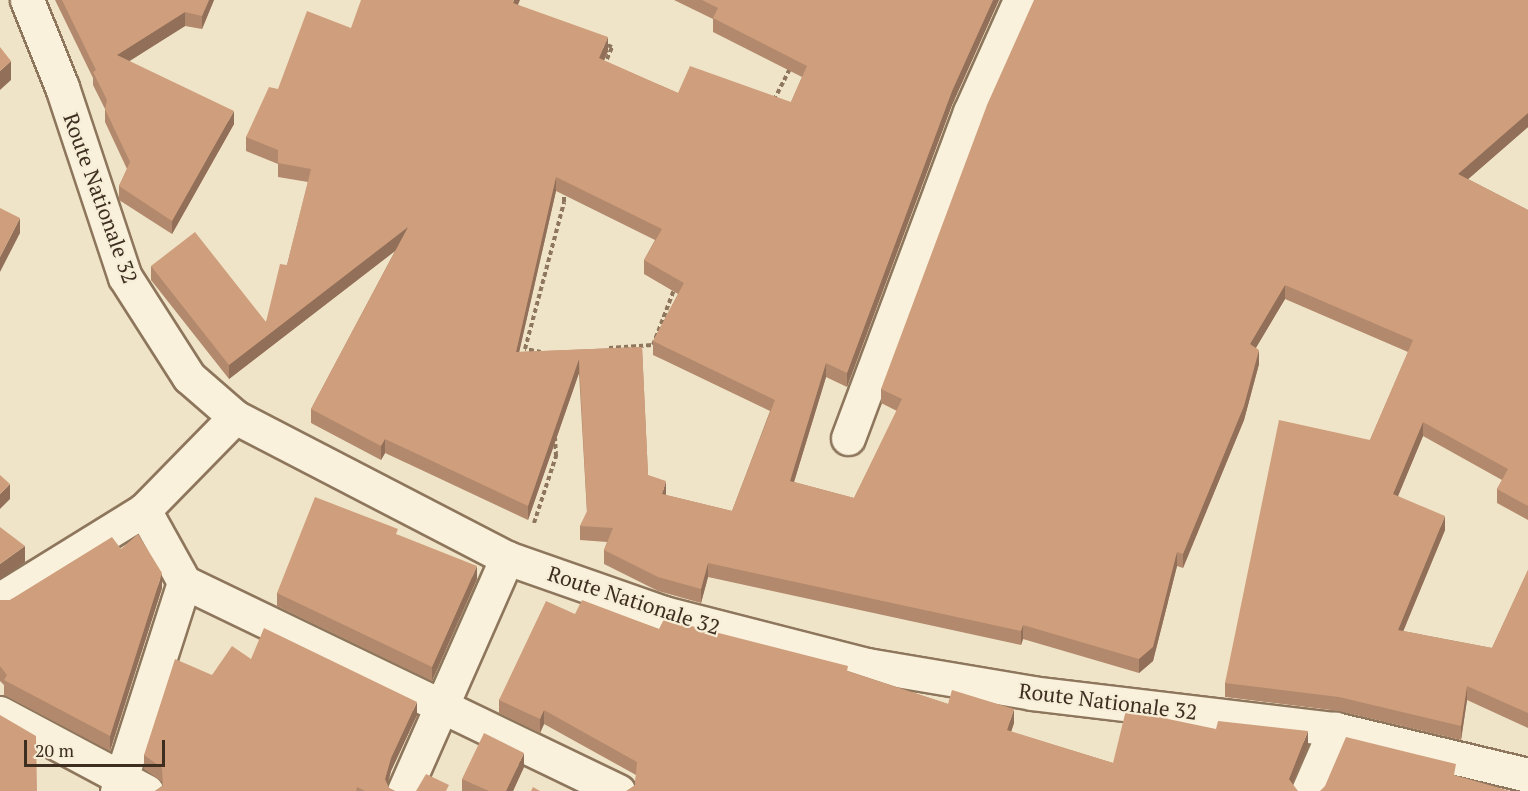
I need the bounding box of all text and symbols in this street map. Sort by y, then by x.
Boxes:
street label: Route Nationale 32 [59,109,143,287]
street label: Route Nationale 32 [545,560,723,640]
street label: Route Nationale 32 [1018,678,1198,724]
scale bar [27,728,168,766]
text: 20 m [35,738,74,762]

